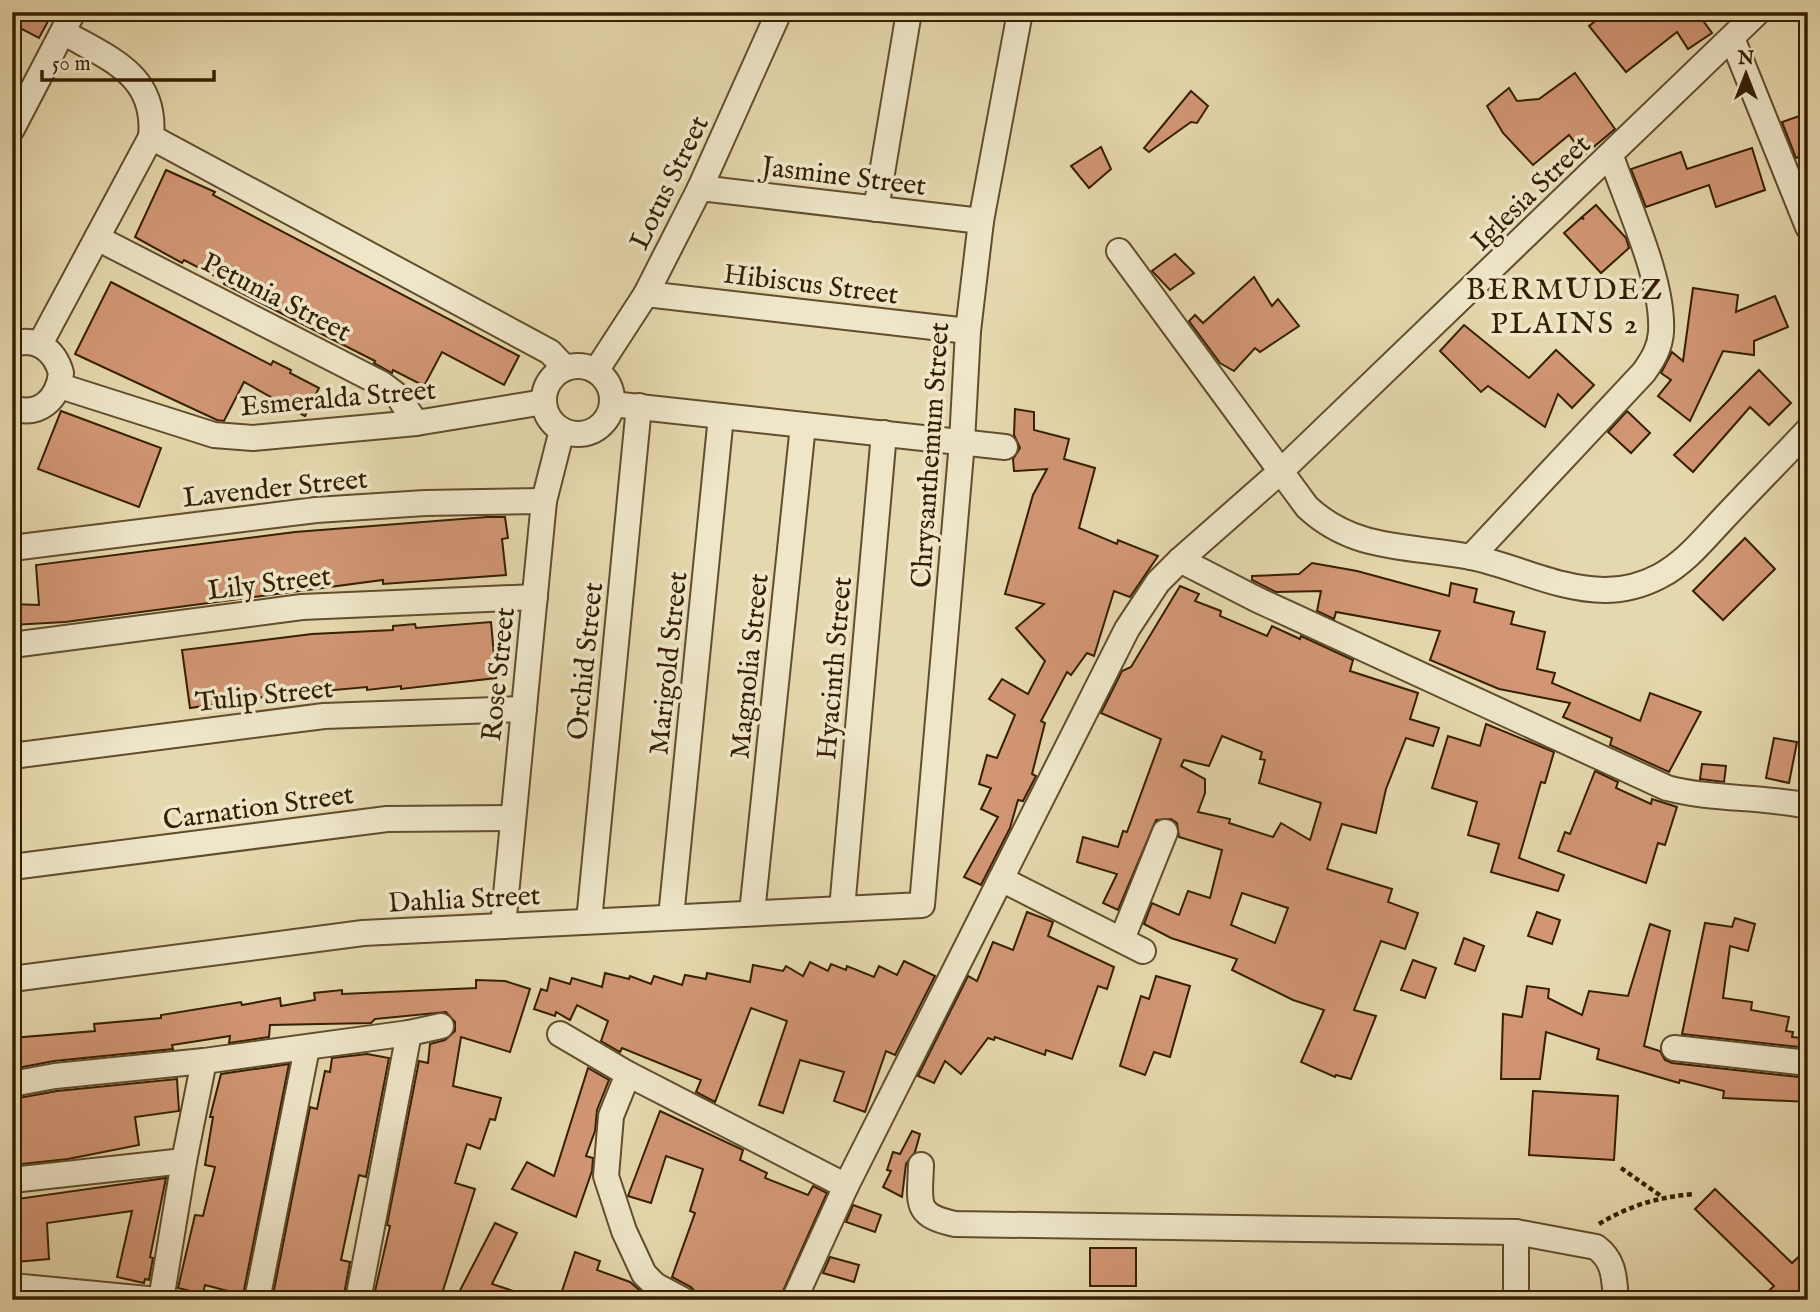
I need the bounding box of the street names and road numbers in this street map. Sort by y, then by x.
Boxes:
street label: Lotus Street [623,110,718,256]
street label: Iglesia Street [1465,128,1599,259]
street label: Jasmine Street [757,150,928,205]
street label: Petunia Street [195,246,357,351]
street label: Hibiscus Street [721,257,900,314]
street label: Chrysanthemum Street [905,321,958,589]
street label: Esmeralda Street [239,373,438,425]
street label: Lavender Street [181,462,370,517]
street label: Lily Street [206,559,333,609]
street label: Marigold Street [642,569,697,757]
street label: Magnolia Street [723,571,778,761]
street label: Hyacinth Street [810,575,861,761]
street label: Orchid Street [561,580,612,742]
street label: Rose Street [475,605,524,743]
street label: Tulip Street [194,672,335,721]
street label: Carnation Street [161,778,356,839]
street label: Dahlia Street [387,879,542,922]

